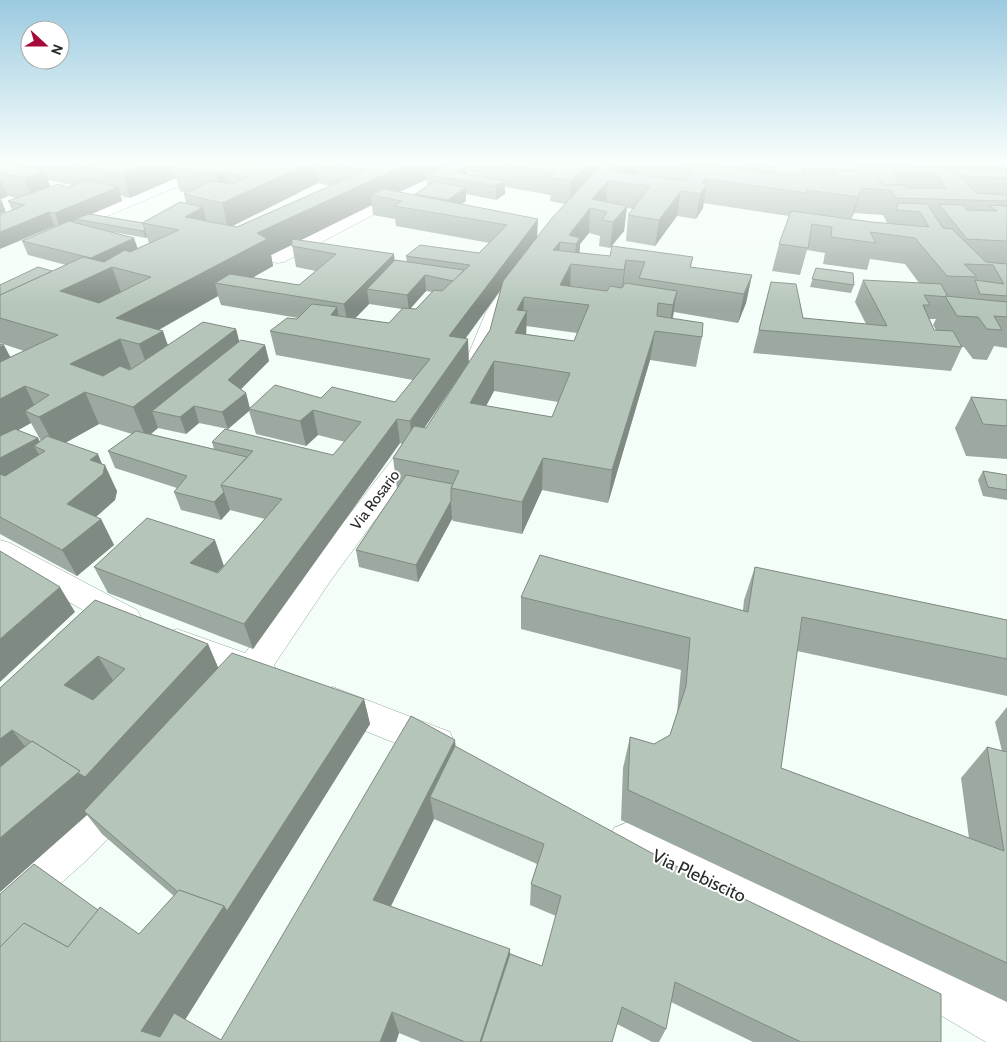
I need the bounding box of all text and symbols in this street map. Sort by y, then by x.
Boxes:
north arrow [20,20,70,70]
text: N [47,42,67,58]
street label: Via Rosario [347,467,403,533]
street label: Via Plebiscito [649,845,750,907]

